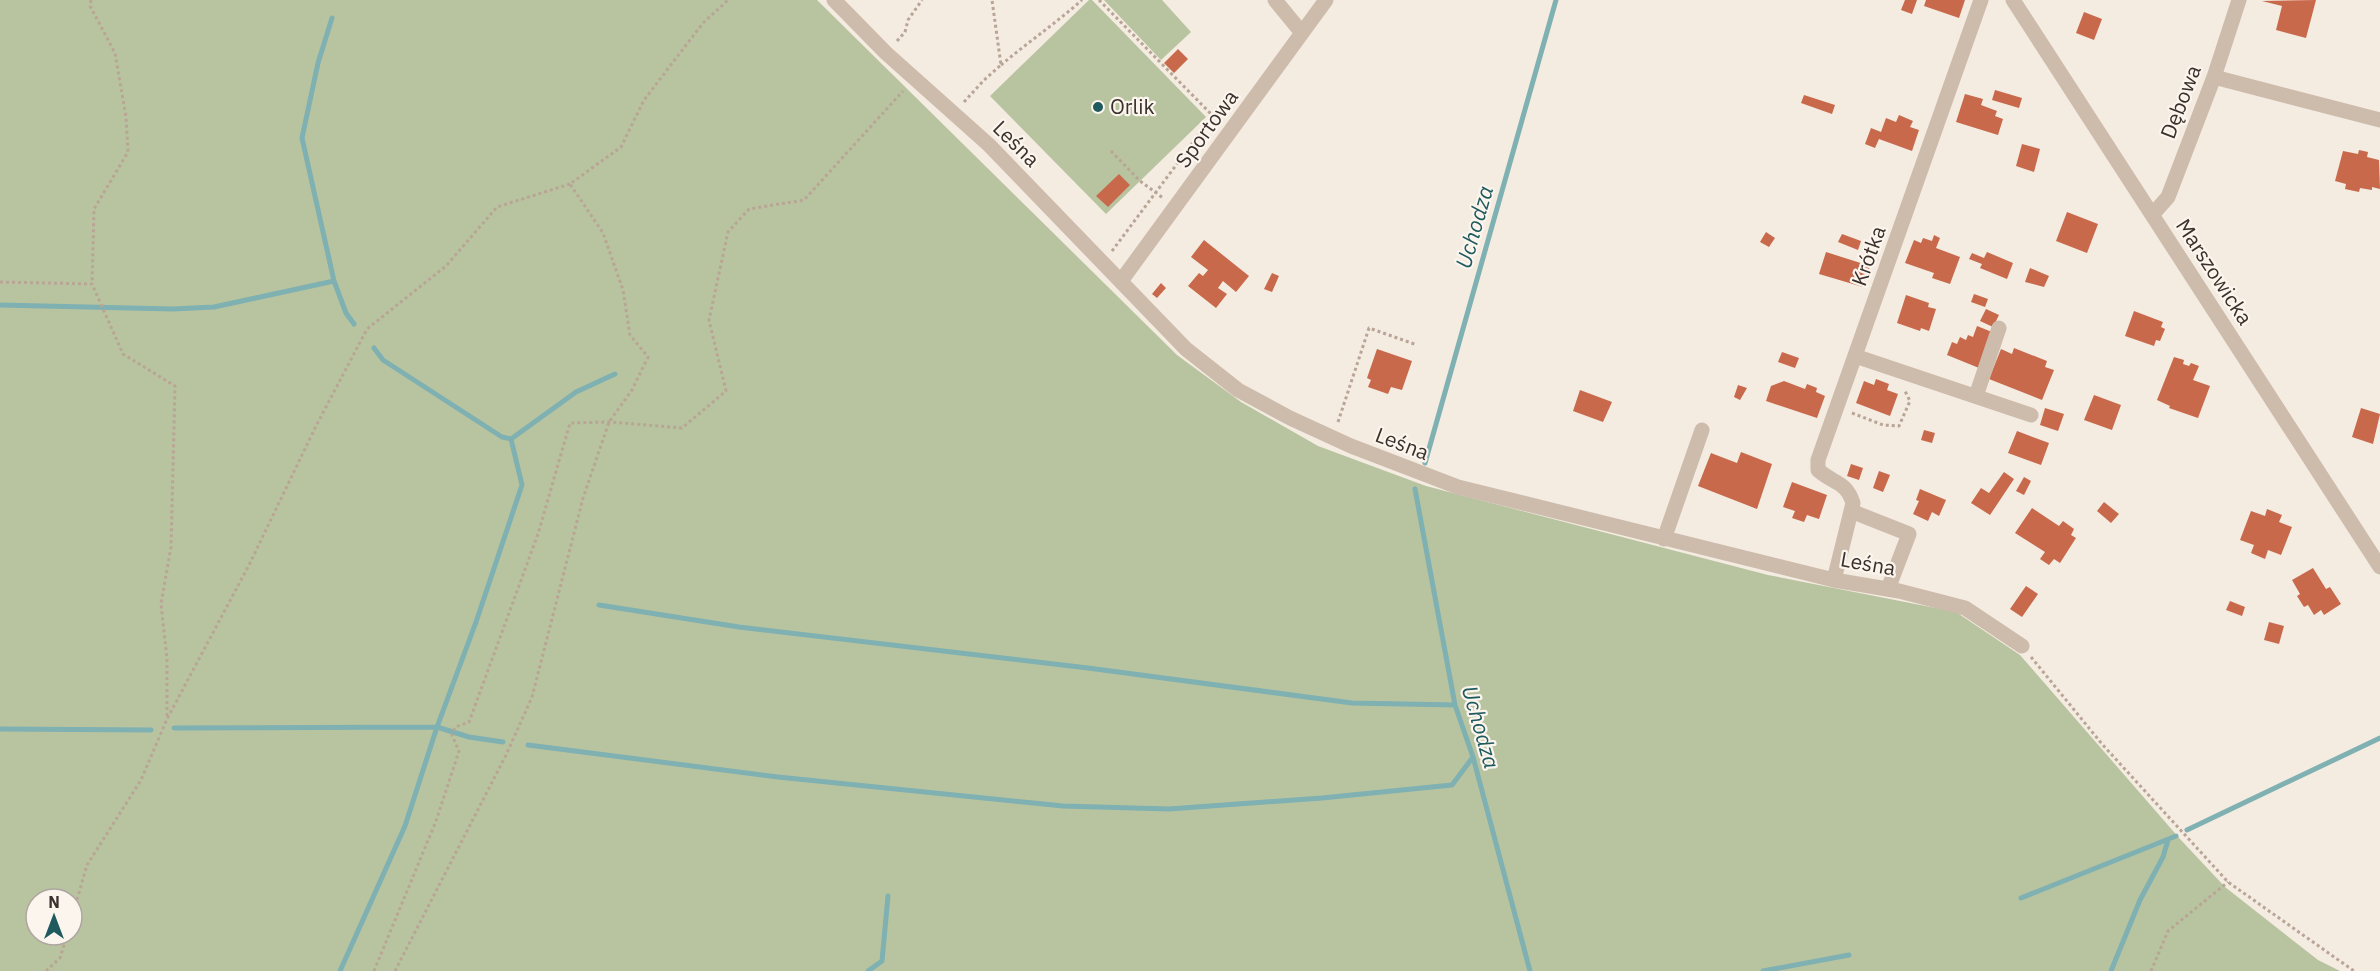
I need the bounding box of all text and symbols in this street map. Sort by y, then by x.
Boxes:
street label: Dębowa [2153,61,2207,142]
street label: Sportowa [1168,84,1244,173]
place label: Orlik [1110,92,1155,120]
marker: Orlik [1091,100,1105,114]
street label: Leśna [987,114,1046,173]
water label: Uchodza [1448,182,1499,272]
street label: Marszowicka [2170,213,2260,330]
street label: Krótka [1844,222,1892,290]
street label: Leśna [1372,420,1433,466]
street label: Leśna [1839,544,1898,582]
water label: Uchodza [1456,682,1507,772]
north arrow [24,887,84,947]
text: N [48,892,60,912]

